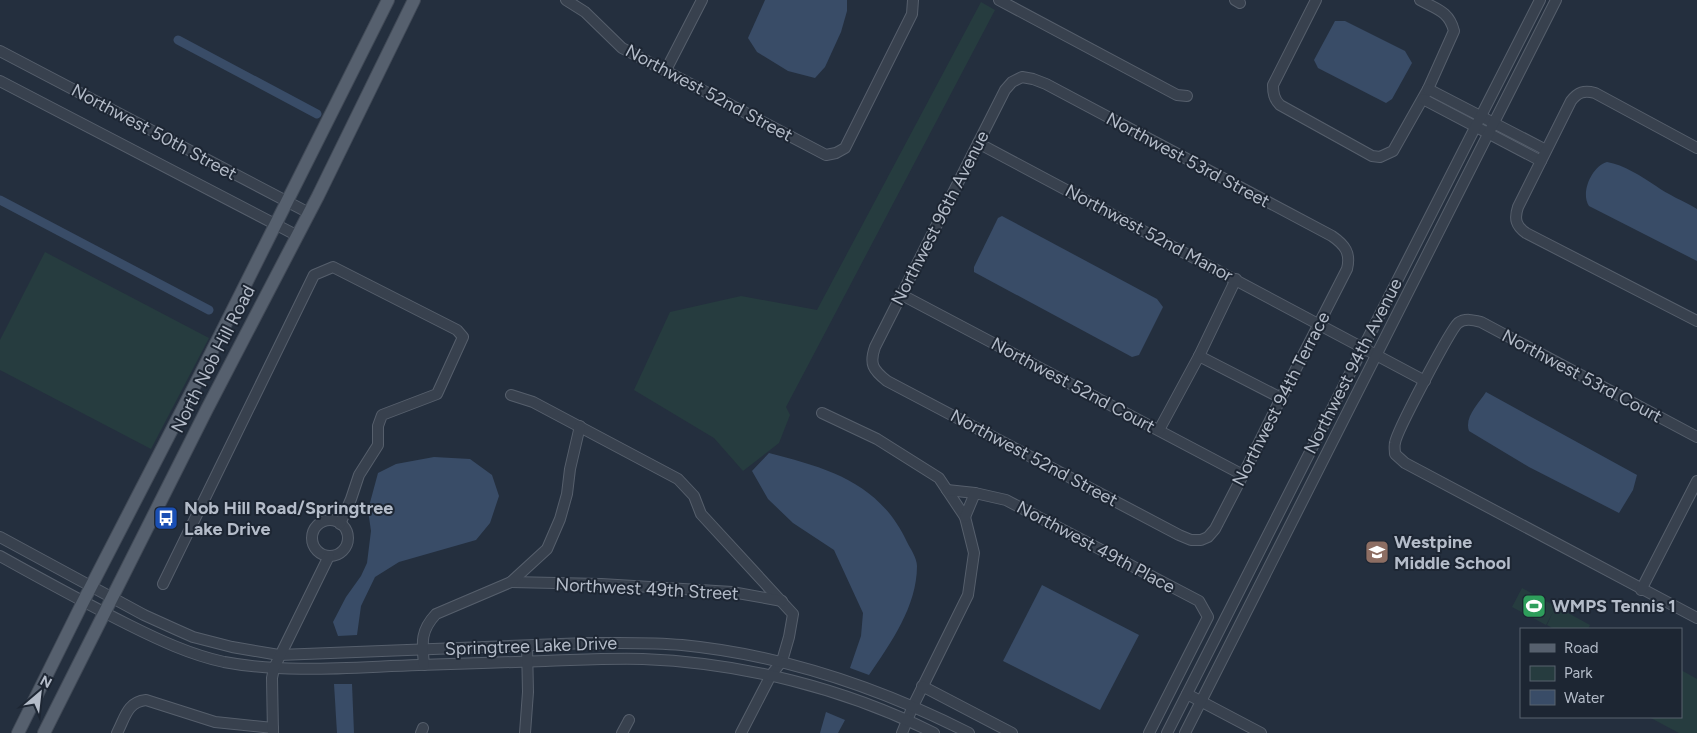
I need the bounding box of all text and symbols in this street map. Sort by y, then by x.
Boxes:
street label: Northwest 52nd Street [622,40,797,147]
street label: Northwest 50th Street [68,79,241,185]
street label: Northwest 53rd Street [1102,108,1274,213]
street label: Northwest 96th Avenue [886,127,994,309]
street label: Northwest 52nd Manor [1061,179,1237,287]
street label: Northwest 94th Avenue [1299,274,1407,457]
street label: North Nob Hill Road [166,282,260,436]
street label: Northwest 94th Terrace [1227,308,1335,490]
street label: Northwest 53rd Court [1498,324,1666,428]
street label: Northwest 52nd Court [987,332,1159,438]
street label: Northwest 52nd Street [947,405,1122,512]
street label: Northwest 49th Place [1013,496,1179,598]
place label: Nob Hill Road/Springtree Lake Drive [184,497,393,540]
bus stop icon: Nob Hill Road/Springtree Lake Drive [153,505,179,531]
place label: Westpine Middle School [1394,531,1511,574]
school or university icon: Westpine Middle School [1364,539,1390,565]
street label: Northwest 49th Street [555,573,739,605]
sports icon: WMPS Tennis 1 [1521,593,1547,619]
place label: WMPS Tennis 1 [1552,595,1676,617]
legend [1520,628,1682,718]
street label: Springtree Lake Drive [444,632,618,660]
text: Road [1564,639,1599,657]
text: Park [1564,664,1593,682]
north arrow [15,668,65,718]
text: N [37,672,55,692]
text: Water [1564,689,1604,707]

